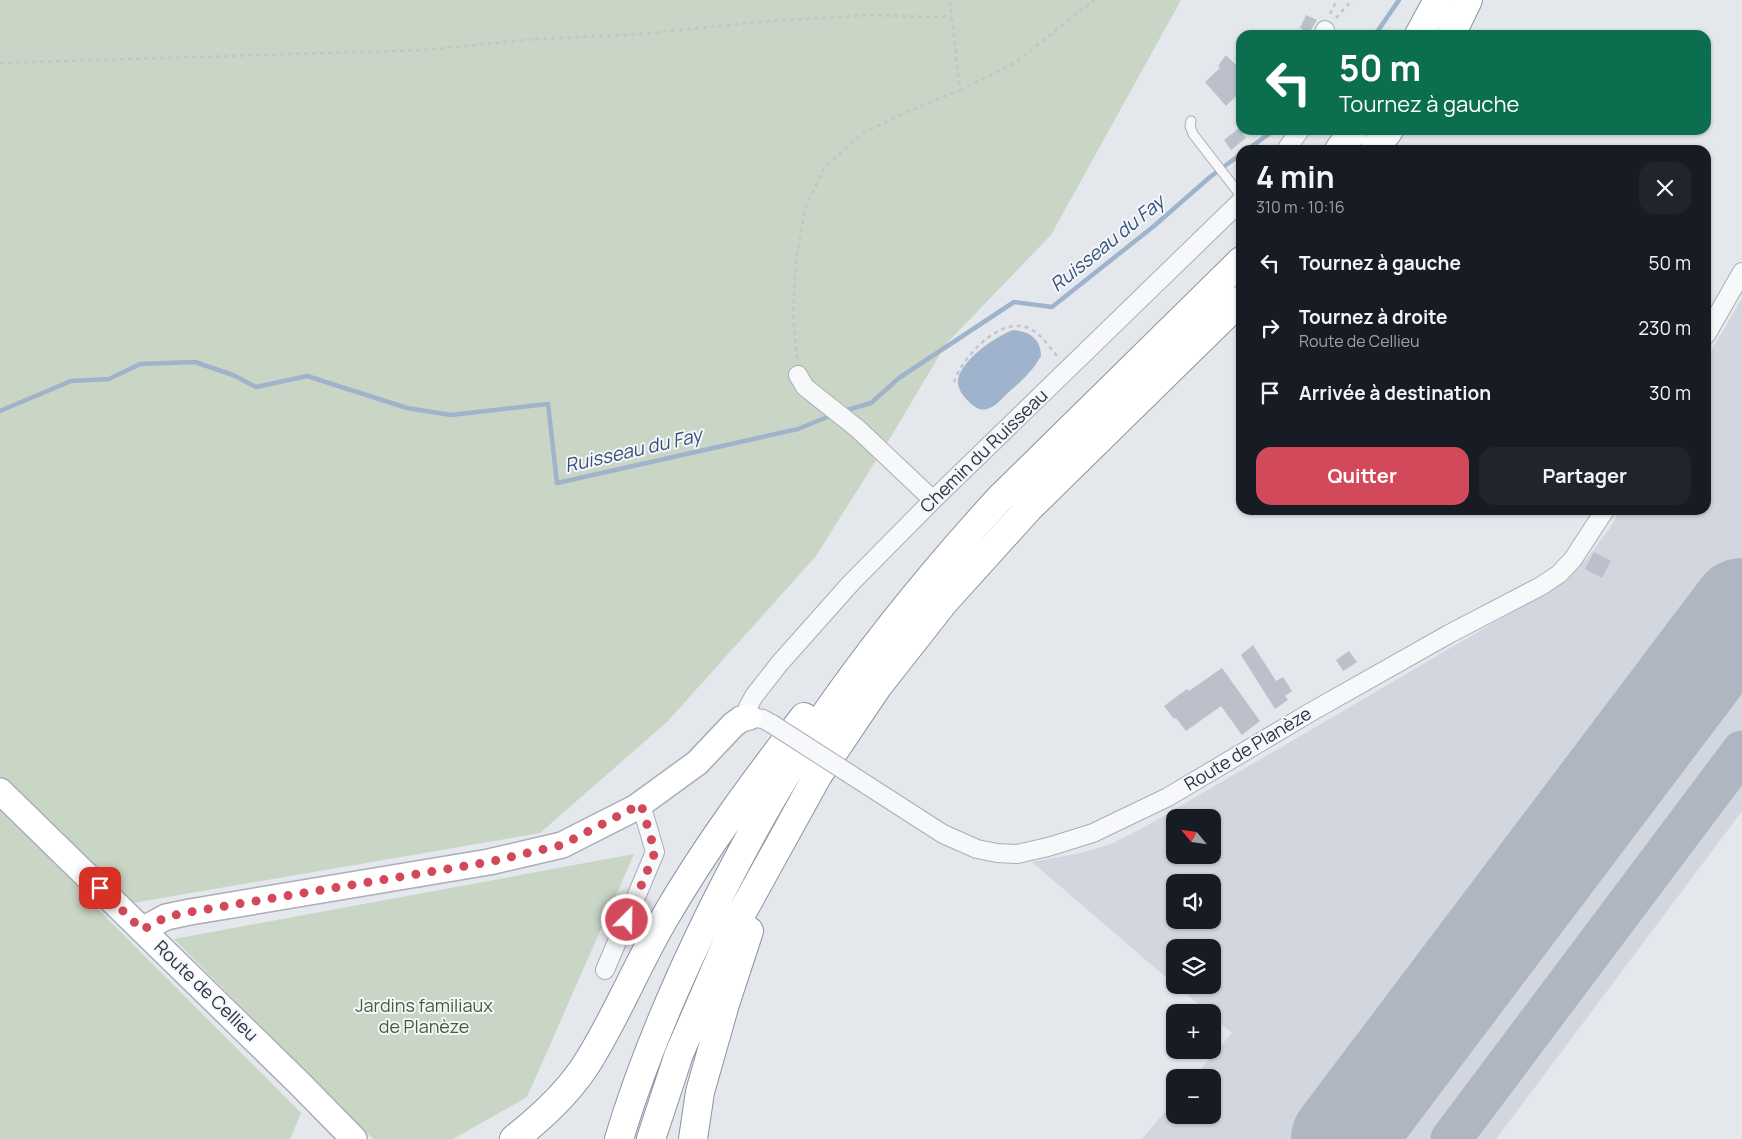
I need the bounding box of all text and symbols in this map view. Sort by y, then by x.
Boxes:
text: 50 m [1339,44,1421,92]
icon: left [1256,50,1321,115]
text: Tournez à gauche [1339,89,1519,119]
text: 4 min [1256,156,1334,197]
button: close [1639,162,1691,214]
water label: Ruisseau du Fay [1045,187,1172,297]
text: 310 m · 10:16 [1256,196,1345,218]
icon: left [1256,249,1284,277]
text: Tournez à gauche [1299,250,1461,276]
text: 50 m [1649,250,1691,276]
text: Tournez à droite [1299,304,1447,330]
icon: right [1256,314,1284,342]
text: 230 m [1638,315,1691,341]
text: Route de Cellieu [1299,330,1420,352]
icon: arrive [1256,379,1284,407]
text: Arrivée à destination [1299,380,1491,406]
text: 30 m [1649,380,1691,406]
street label: Chemin du Ruisseau [914,383,1052,518]
water label: Ruisseau du Fay [562,421,707,478]
button: Quitter [1256,447,1469,505]
button: Partager [1479,447,1691,505]
street label: Route de Planèze [1180,701,1315,796]
north arrow [1166,809,1221,864]
map controls [1166,809,1221,1124]
pin [79,867,121,909]
icon: arrive [86,874,114,902]
button: sound [1166,874,1221,929]
position arrow [600,893,652,945]
street label: Route de Cellieu [150,935,264,1046]
button: layers [1166,939,1221,994]
park label: Jardins familiaux de Planèze [355,993,493,1038]
button: + [1166,1004,1221,1059]
button: − [1166,1069,1221,1124]

